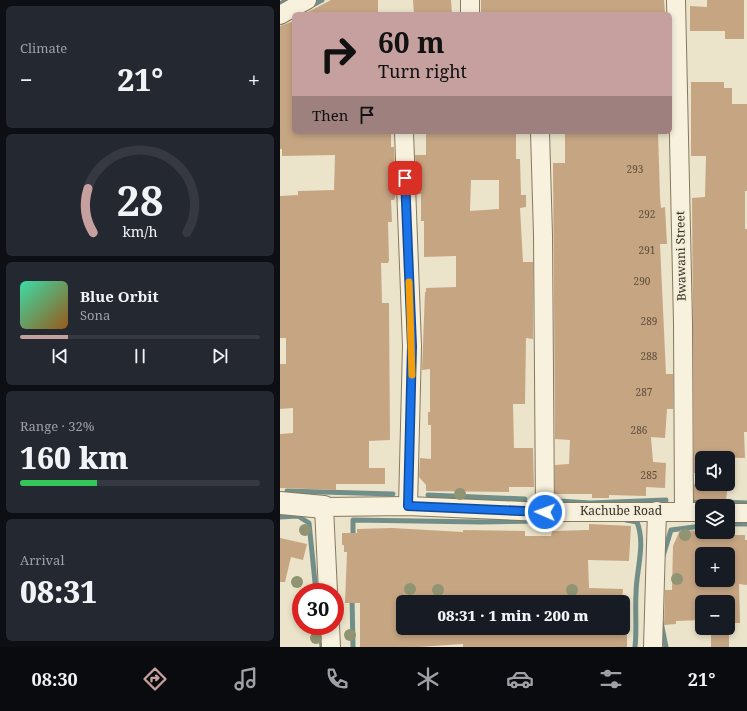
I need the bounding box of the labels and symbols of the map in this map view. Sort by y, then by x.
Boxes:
pin [388,161,422,195]
house number: 293 [627,162,644,176]
house number: 292 [639,207,655,221]
street label: Bwawani Street [671,211,690,301]
house number: 291 [639,243,655,257]
house number: 290 [634,274,651,288]
house number: 289 [641,314,657,328]
house number: 288 [641,349,658,363]
house number: 287 [636,385,653,399]
house number: 286 [631,423,648,437]
house number: 285 [641,468,657,482]
position arrow [524,491,566,533]
street label: Kachube Road [580,502,663,519]
speed limit sign: 30 [292,583,344,635]

